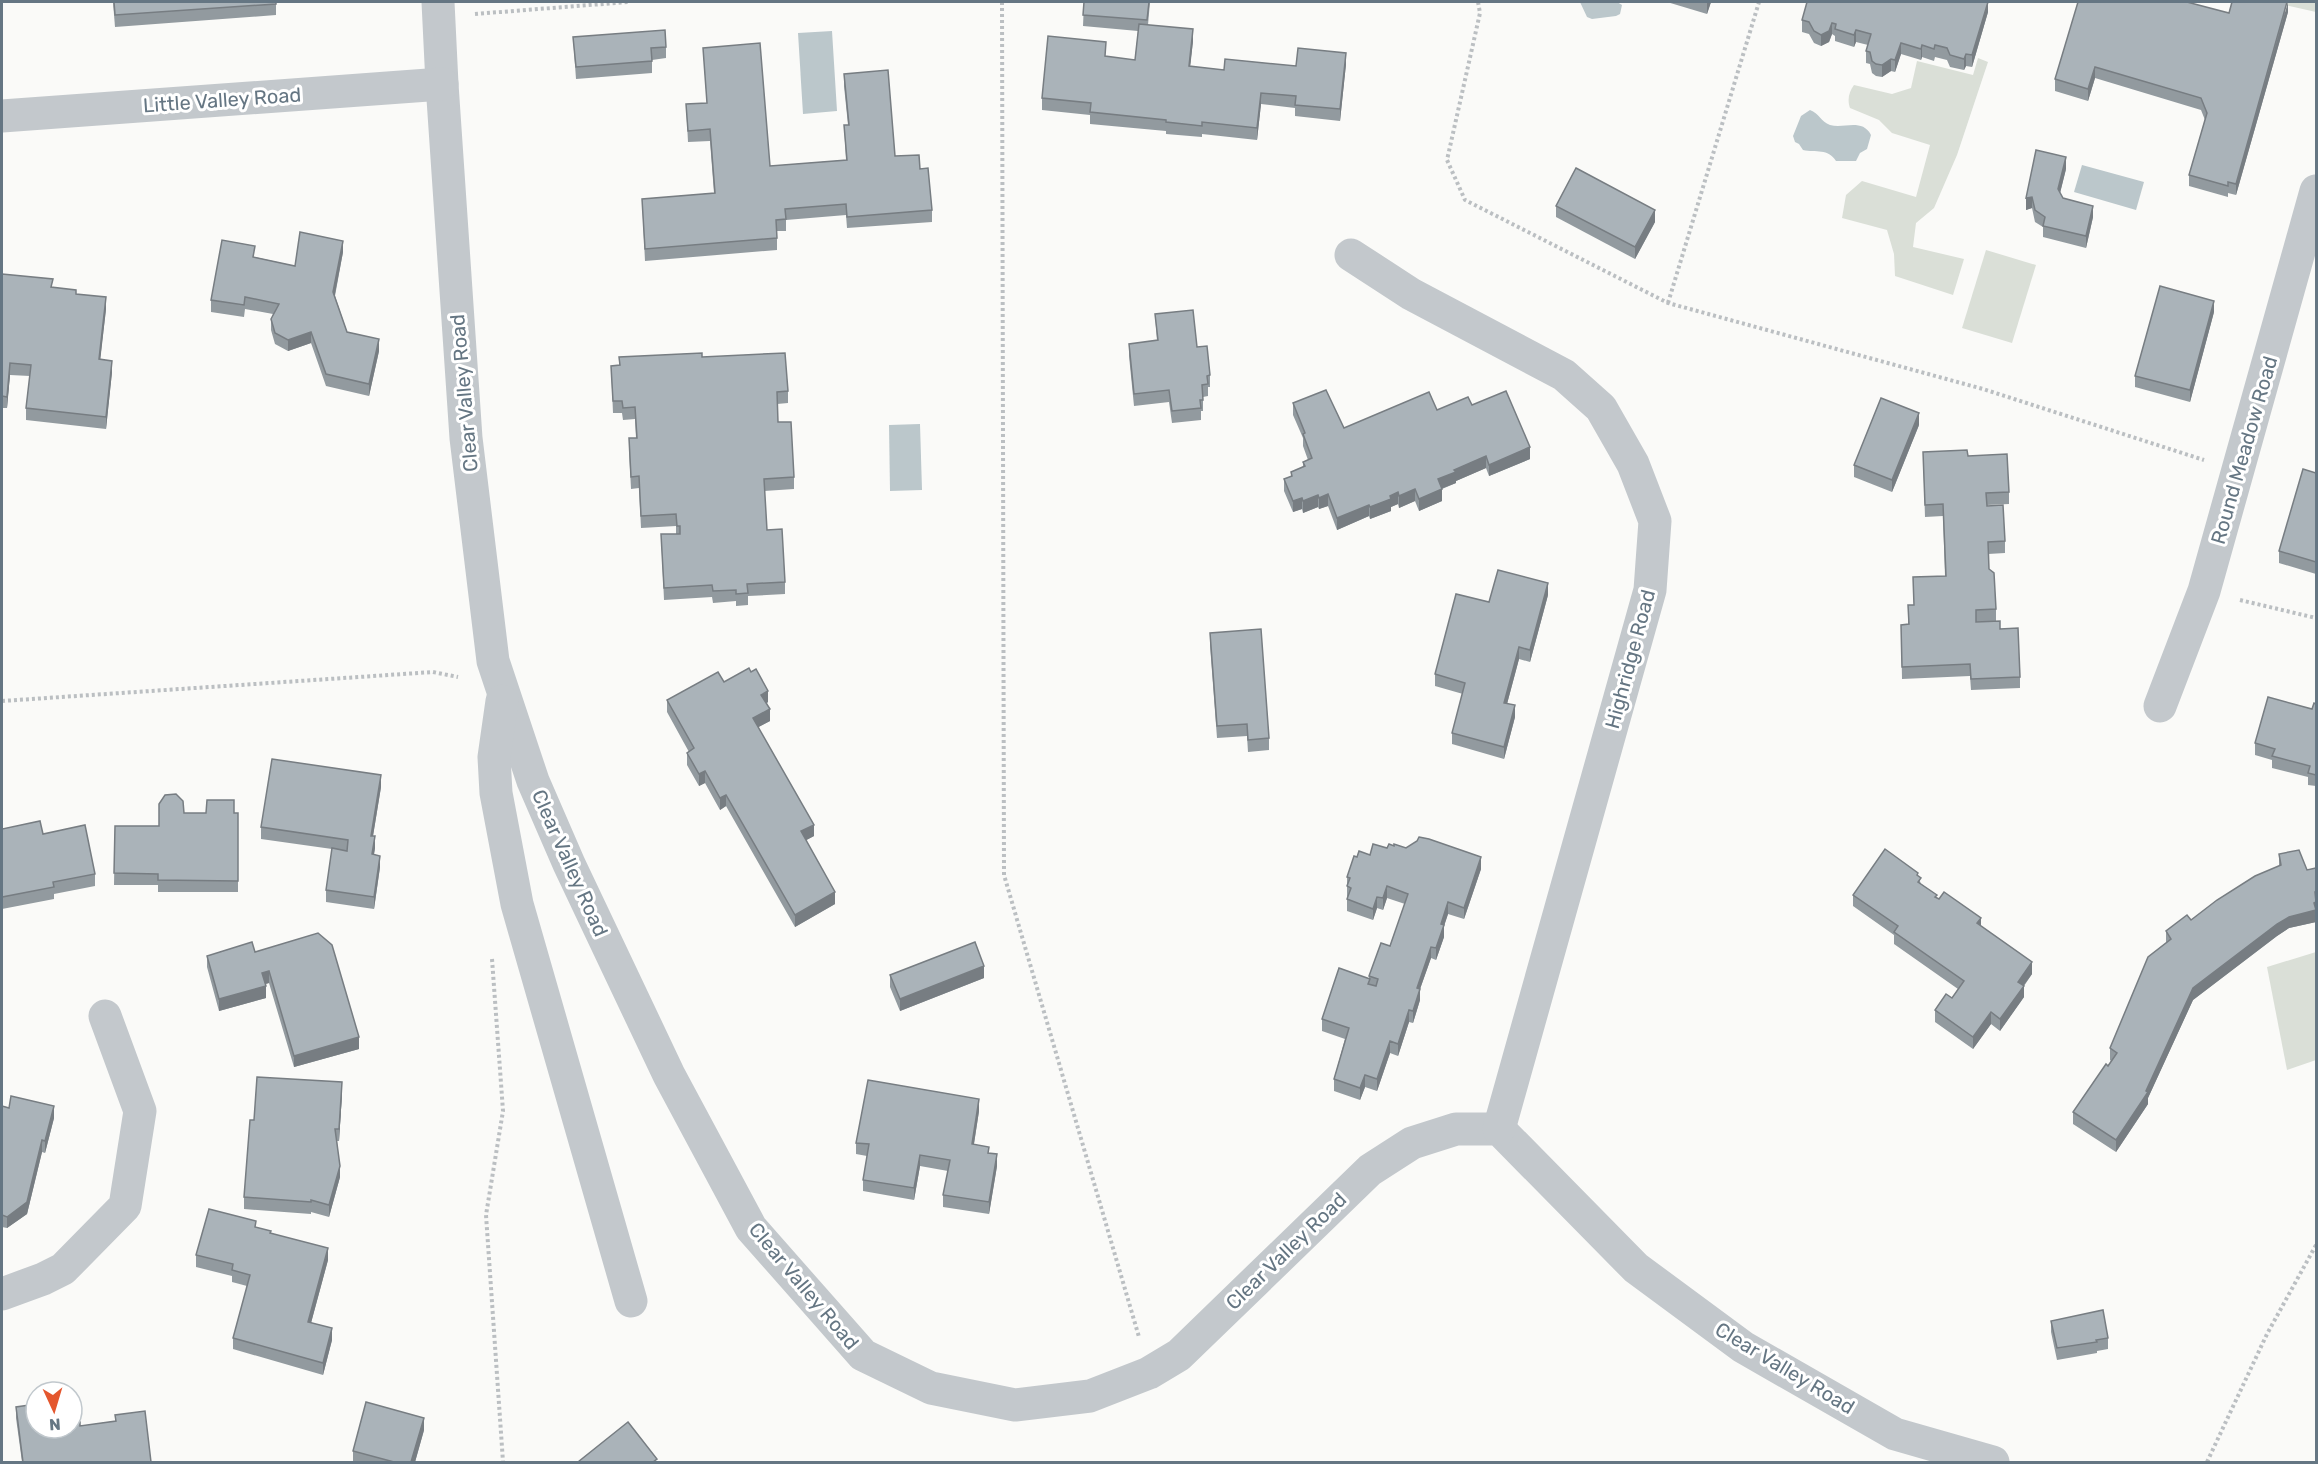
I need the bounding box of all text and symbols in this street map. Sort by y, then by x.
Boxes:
street label: Little Valley Road [142,83,302,117]
street label: Clear Valley Road [445,313,483,473]
street label: Round Meadow Road [2206,353,2282,547]
street label: Highridge Road [1600,587,1660,731]
street label: Clear Valley Road [527,786,613,940]
street label: Clear Valley Road [1221,1187,1351,1315]
street label: Clear Valley Road [744,1218,864,1354]
street label: Clear Valley Road [1711,1317,1859,1419]
north arrow [24,1380,84,1440]
text: N [49,1415,61,1434]

